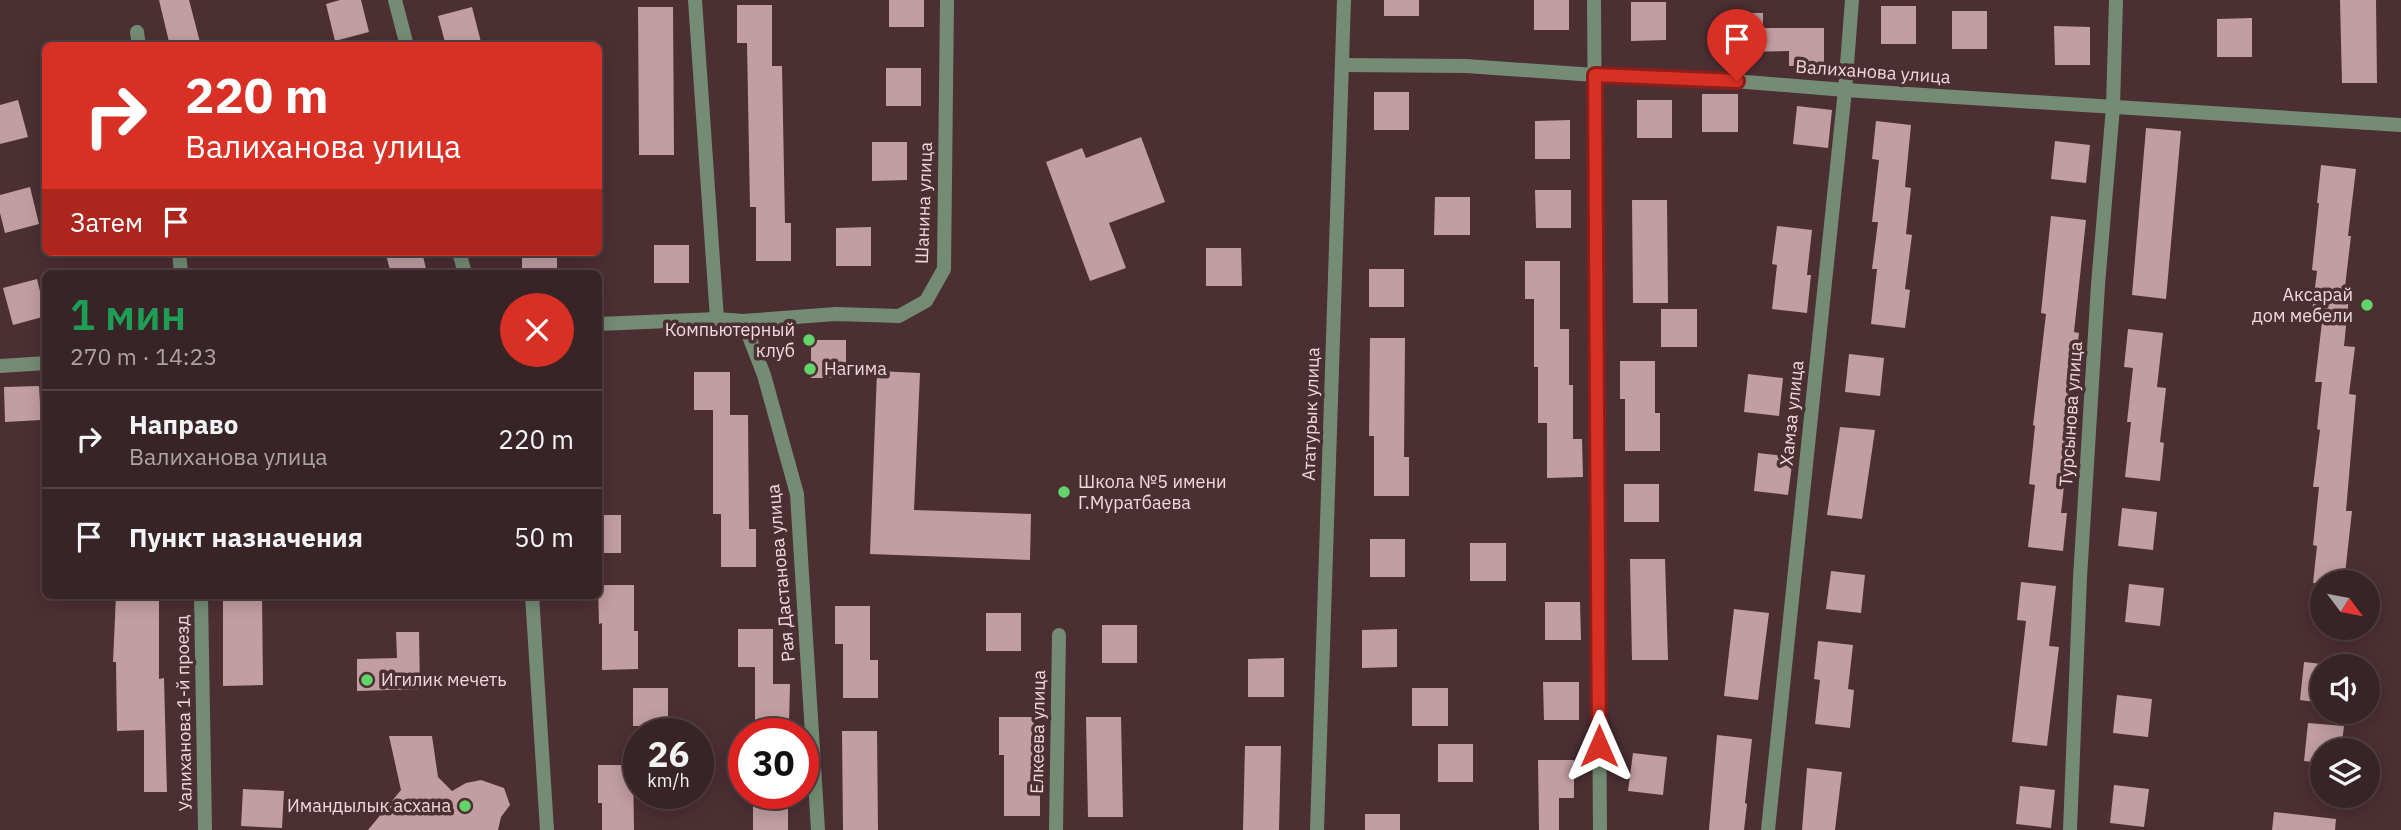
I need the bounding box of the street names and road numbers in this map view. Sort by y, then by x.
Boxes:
street label: Валиханова улица [1795,55,1952,88]
street label: Шанина улица [910,141,937,264]
street label: Турсынова улица [2054,340,2087,487]
street label: Ататурык улица [1297,347,1324,481]
street label: Хамза улица [1775,359,1809,467]
street label: Рая Дастанова улица [761,483,800,663]
street label: Уалиханова 1-й проезд [170,614,197,811]
street label: Елкеева улица [1025,670,1050,794]

